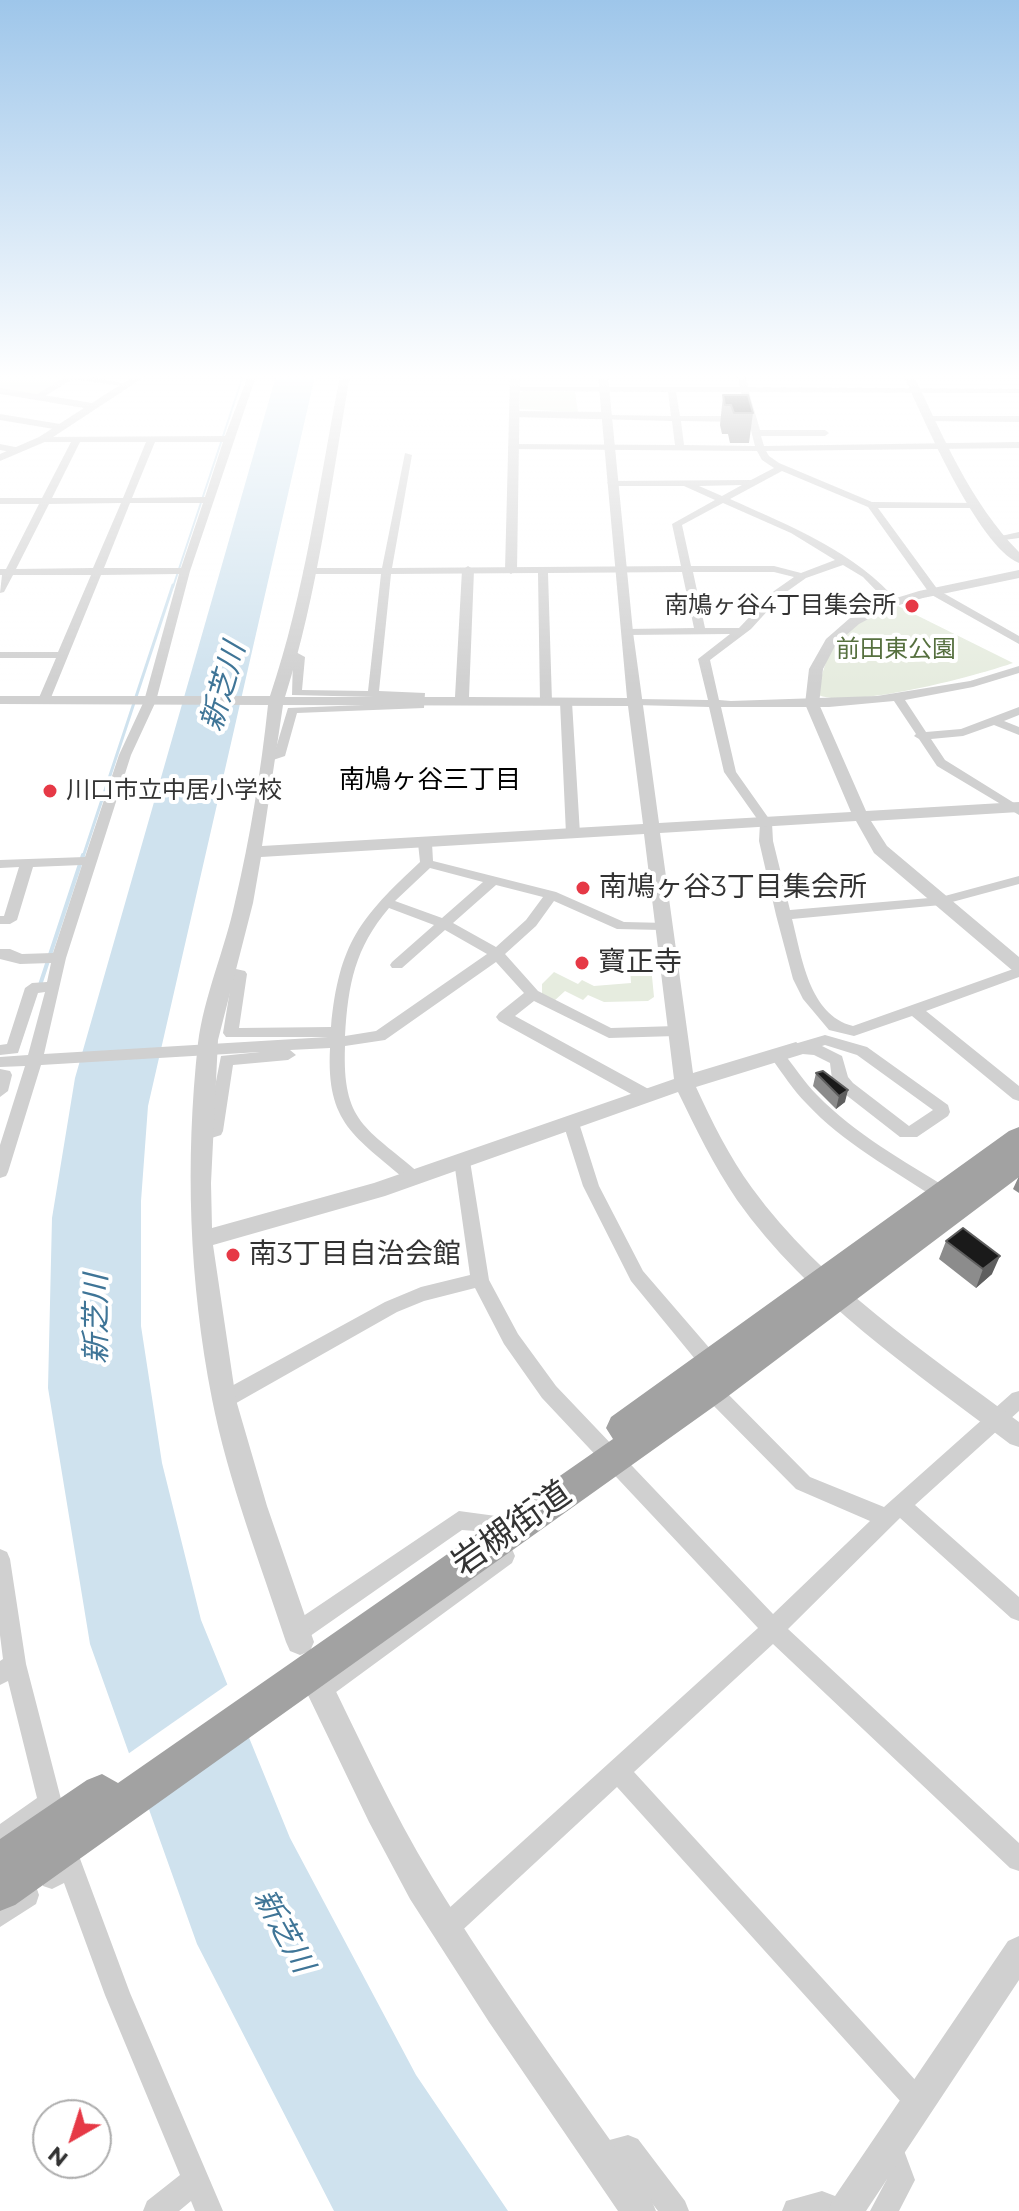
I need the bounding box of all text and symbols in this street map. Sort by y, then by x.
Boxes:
place label: 南鳩ヶ谷4丁目集会所 [664,592,896,620]
marker: 南鳩ヶ谷4丁目集会所 [903,597,921,615]
park label: 前田東公園 [836,636,956,664]
water label: 新芝川 [194,639,254,735]
district label: 南鳩ヶ谷三丁目 [339,764,521,796]
place label: 川口市立中居小学校 [66,777,282,805]
marker: 川口市立中居小学校 [41,782,59,800]
place label: 南鳩ヶ谷3丁目集会所 [599,871,867,905]
marker: 南鳩ヶ谷3丁目集会所 [574,879,592,897]
place label: 寶正寺 [598,946,682,980]
marker: 寶正寺 [573,954,591,972]
place label: 南3丁目自治会館 [249,1238,461,1272]
marker: 南3丁目自治会館 [224,1246,242,1264]
water label: 新芝川 [79,1274,115,1364]
street label: 岩槻街道 [445,1473,579,1585]
water label: 新芝川 [245,1883,321,1979]
north arrow [32,2099,112,2179]
text: N [42,2140,73,2173]

